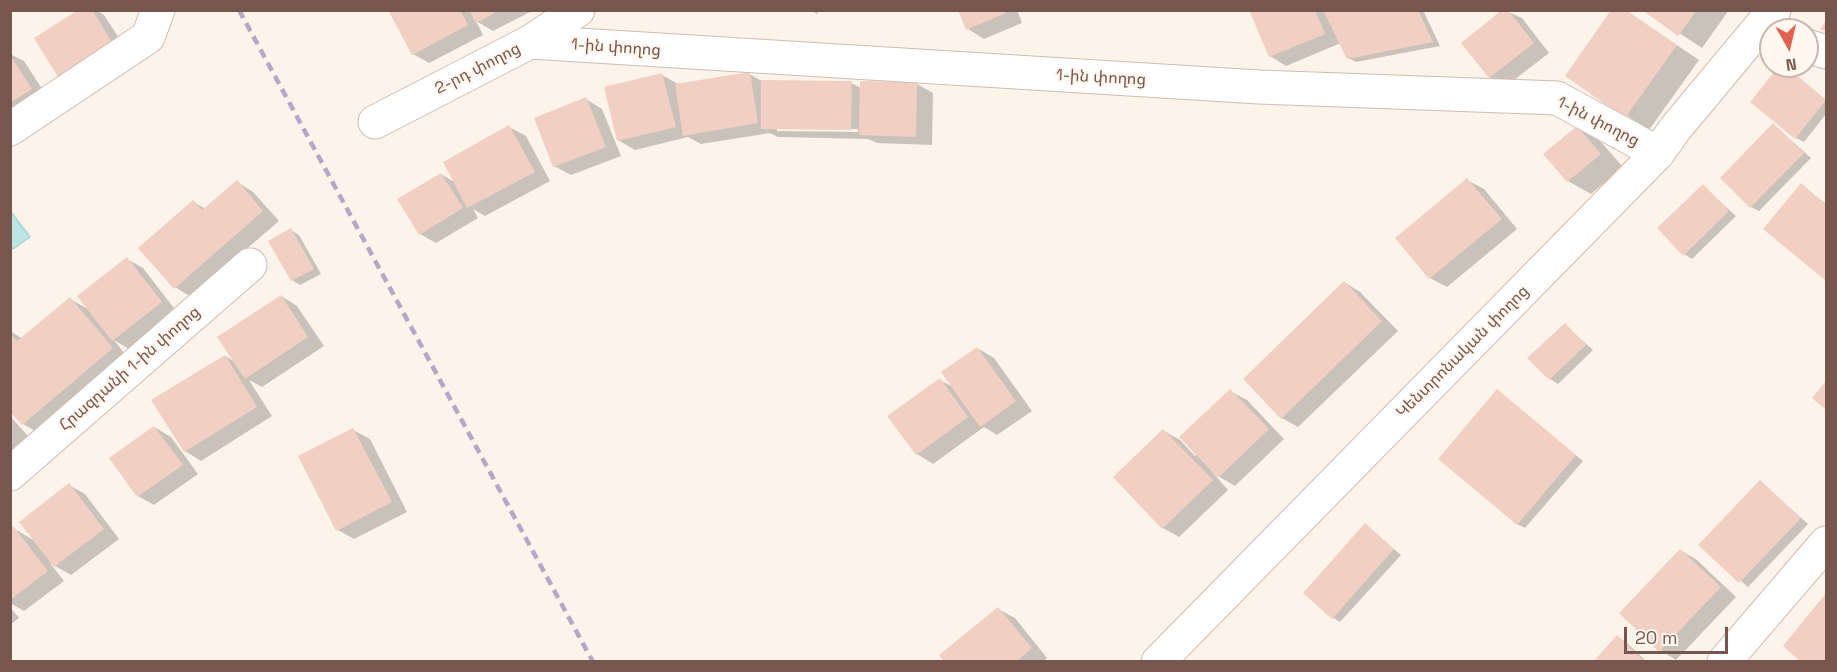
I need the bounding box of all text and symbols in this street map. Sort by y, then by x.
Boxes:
north arrow [1759,18,1819,78]
street label: 1-ին փողոց [570,35,662,61]
street label: 2-րդ փողոց [432,39,524,99]
text: N [1785,53,1798,75]
street label: 1-ին փողոց [1056,66,1146,90]
street label: 1-ին փողոց [1554,93,1642,151]
street label: Կենտրոնական փողոց [1393,282,1533,422]
street label: Հրազդանի 1-ին փողոց [56,303,204,435]
scale bar [1627,615,1730,653]
text: 20 m [1635,626,1678,649]

